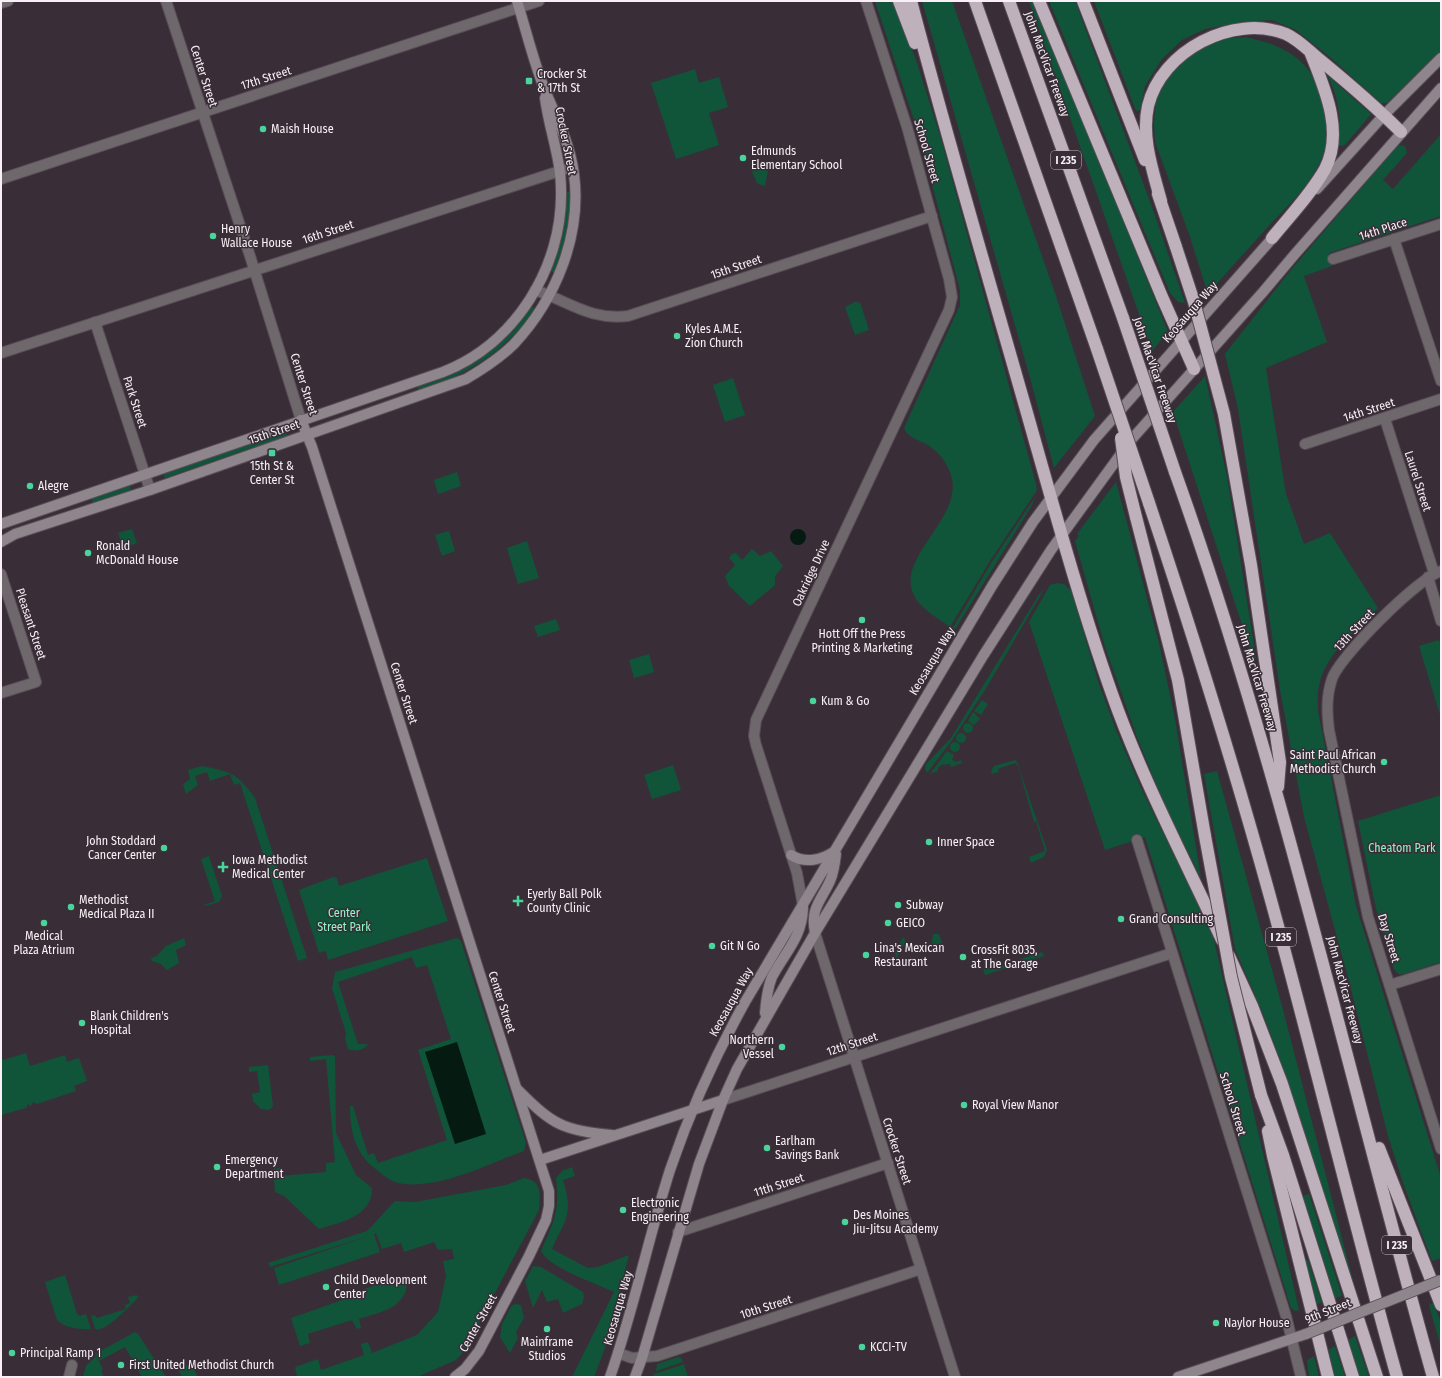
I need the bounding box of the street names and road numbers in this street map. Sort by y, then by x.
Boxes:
street label: John MacVicar Freeway [1021,9,1073,119]
street label: Center Street [187,43,221,109]
street label: 17th Street [239,63,293,93]
street label: Crocker Street [553,106,579,176]
street label: School Street [911,118,943,184]
road number: I 235 [1051,151,1081,169]
street label: 14th Place [1357,215,1409,243]
street label: 16th Street [301,217,356,247]
street label: 15th Street [709,252,763,282]
street label: Keosauqua Way [1160,278,1221,346]
street label: John MacVicar Freeway [1130,315,1180,425]
street label: Center Street [287,351,321,417]
street label: Park Street [120,374,150,430]
street label: 14th Street [1342,395,1396,425]
street label: 15th Street [247,417,301,447]
street label: Laurel Street [1402,449,1434,513]
street label: Oakridge Drive [789,537,833,609]
street label: Pleasant Street [13,586,49,662]
street label: 13th Street [1331,606,1377,654]
street label: John MacVicar Freeway [1234,623,1280,734]
street label: Keosauqua Way [906,624,958,697]
street label: Center Street [387,660,421,726]
street label: Day Street [1375,912,1403,964]
road number: I 235 [1266,928,1296,946]
street label: John MacVicar Freeway [1324,935,1366,1046]
street label: Keosauqua Way [706,965,756,1039]
street label: Center Street [485,969,519,1035]
street label: 12th Street [825,1029,879,1059]
street label: School Street [1217,1071,1249,1137]
street label: Crocker Street [880,1116,914,1186]
street label: 11th Street [752,1170,806,1200]
road number: I 235 [1382,1236,1412,1254]
street label: Keosauqua Way [601,1269,635,1347]
street label: Center Street [456,1291,500,1355]
street label: 10th Street [738,1292,794,1322]
street label: 9th Street [1303,1295,1353,1327]

